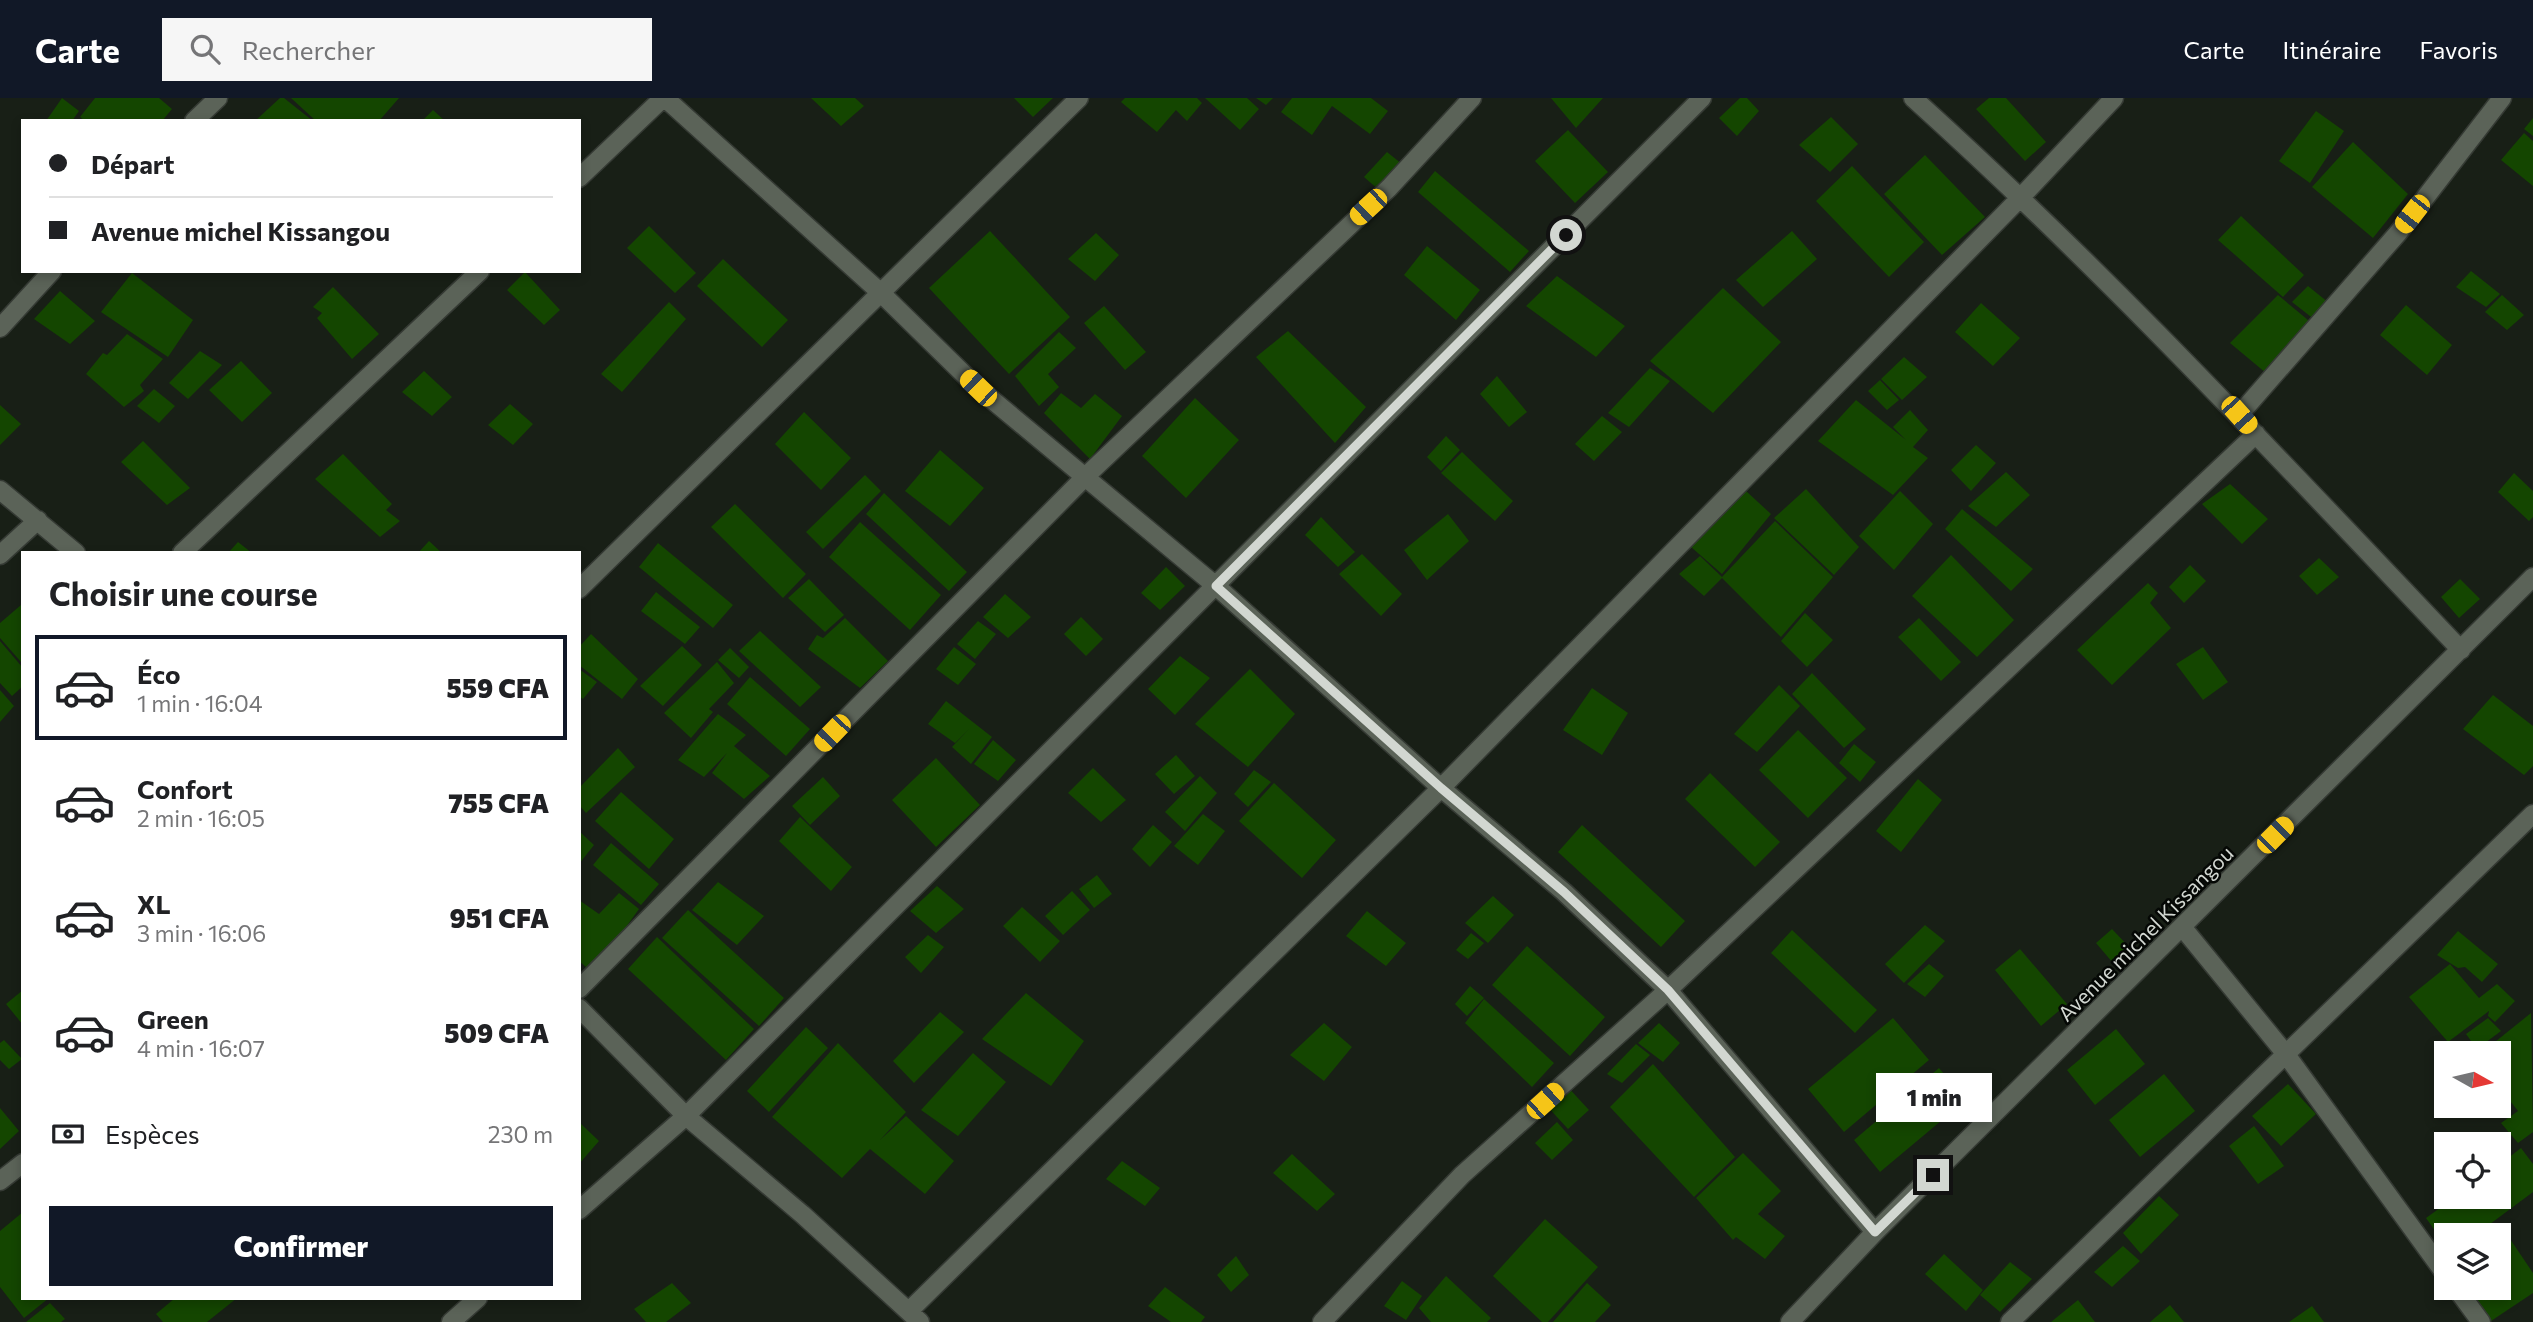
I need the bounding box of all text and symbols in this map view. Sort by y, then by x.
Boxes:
search box [162,18,652,81]
text: Carte [35,29,120,70]
icon: search [186,30,224,68]
text: Rechercher [242,34,375,65]
text: Carte [2184,35,2245,64]
text: Itinéraire [2283,35,2382,64]
text: Favoris [2420,35,2498,64]
text: Départ [91,148,175,179]
car [1346,185,1391,229]
car [2391,191,2434,237]
text: Avenue michel Kissangou [91,215,390,246]
route start [1550,219,1582,251]
car [956,366,1001,410]
car [2218,392,2261,438]
text: Choisir une course [49,573,318,613]
icon: car [53,656,116,719]
text: Éco [137,658,181,689]
text: 559 CFA [446,672,549,703]
text: 1 min · 16:04 [137,689,263,717]
car [810,711,855,755]
icon: car [53,771,116,834]
text: Confort [137,773,233,804]
text: 755 CFA [448,787,549,818]
text: 2 min · 16:05 [137,804,265,832]
car [2253,813,2298,857]
street label: Avenue michel Kissangou [2052,840,2238,1026]
icon: car [53,886,116,949]
text: XL [137,888,171,919]
text: 951 CFA [450,902,549,933]
text: 3 min · 16:06 [137,919,266,947]
icon: car [53,1001,116,1064]
text: Green [137,1003,209,1034]
text: 509 CFA [444,1017,549,1048]
text: 4 min · 16:07 [137,1034,265,1062]
north arrow [2434,1041,2511,1118]
map controls [2434,1041,2511,1300]
callout: 1 min [1875,1074,1991,1122]
car [1523,1079,1568,1123]
text: 1 min [1906,1083,1962,1111]
icon: cash [49,1115,87,1153]
text: Espèces [105,1118,200,1149]
text: 230 m [488,1120,553,1148]
button: locate [2434,1132,2511,1209]
route end [1917,1159,1949,1191]
button: Confirmer [49,1206,553,1286]
button: layers [2434,1223,2511,1300]

